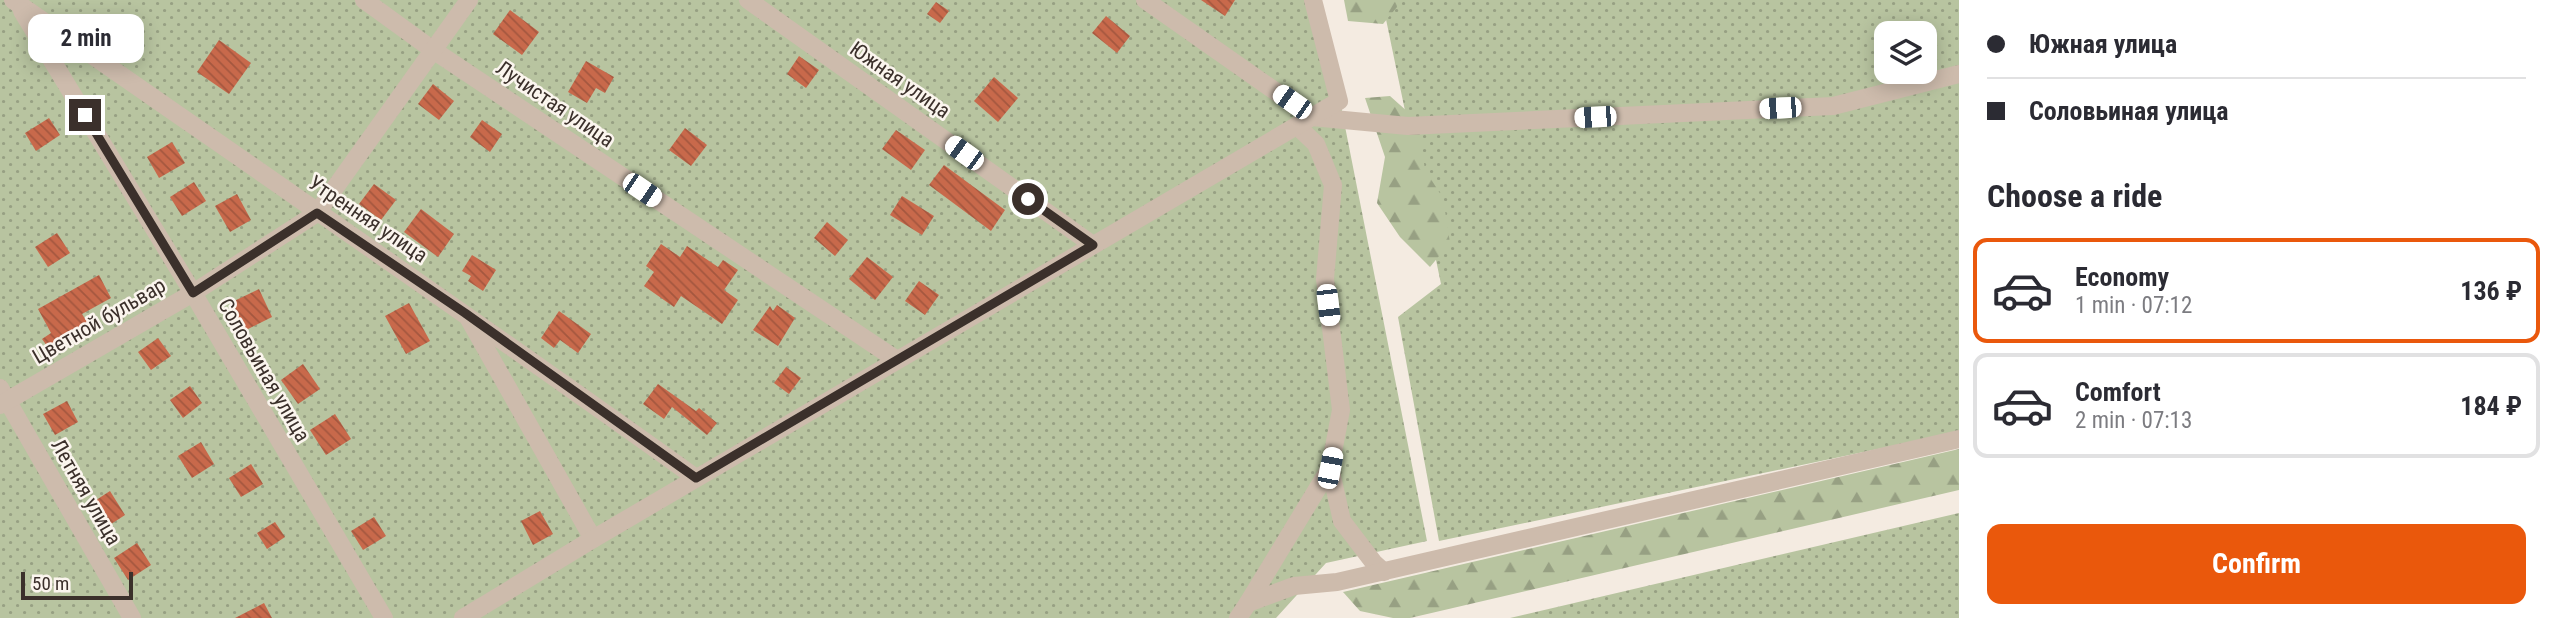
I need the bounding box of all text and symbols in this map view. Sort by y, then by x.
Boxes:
callout: 2 min [27,13,143,62]
map controls [1874,21,1937,84]
button: layers [1874,21,1937,84]
text: 2 min [60,25,112,52]
text: Южная улица [2029,29,2177,59]
street label: Южная улица [845,37,955,123]
street label: Лучистая улица [492,56,618,152]
car [1269,81,1316,123]
car [1759,96,1802,120]
text: Соловьиная улица [2029,96,2229,126]
route end [69,99,101,131]
car [1574,105,1617,129]
car [941,132,988,174]
street label: Утренняя улица [304,170,432,268]
car [619,170,666,210]
text: Choose a ride [1987,177,2162,215]
route start [1012,183,1044,215]
icon: car [1991,259,2054,322]
text: Economy [2075,262,2169,292]
street label: Цветной бульвар [28,273,170,369]
text: 136 ₽ [2460,276,2522,306]
car [1316,283,1341,327]
text: 1 min · 07:12 [2075,292,2192,319]
street label: Соловьиная улица [213,294,315,446]
icon: car [1991,374,2054,437]
text: Comfort [2075,377,2161,407]
text: 184 ₽ [2460,391,2522,421]
text: 2 min · 07:13 [2075,407,2192,434]
street label: Летняя улица [46,435,126,549]
car [1316,445,1345,491]
button: Confirm [1987,524,2526,604]
scale bar [21,569,133,601]
text: 50 m [32,572,69,595]

